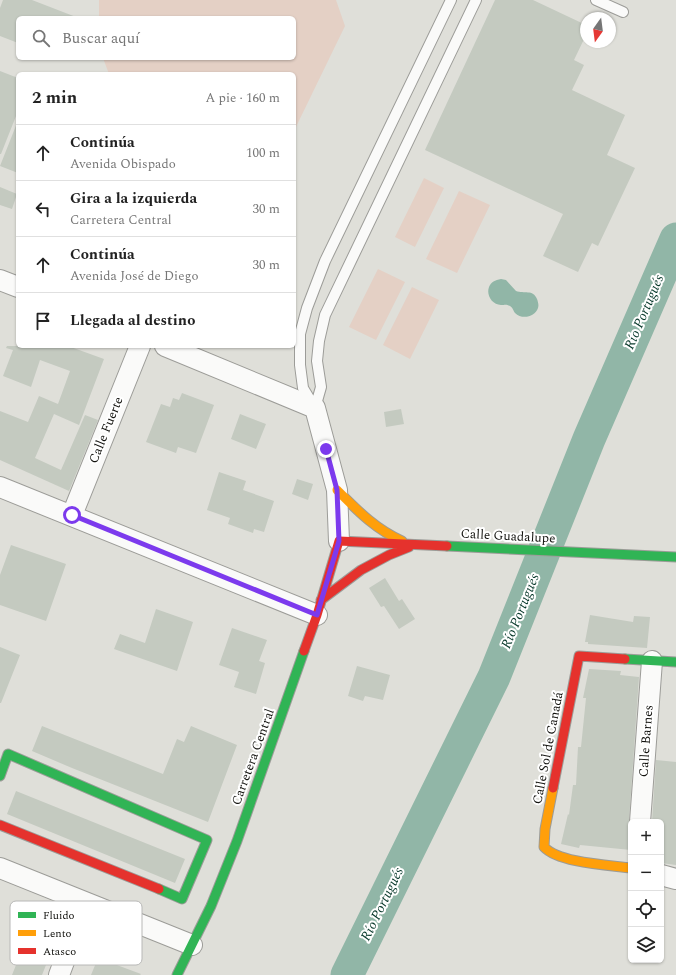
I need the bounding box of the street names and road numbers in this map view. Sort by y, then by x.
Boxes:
street label: Calle Fuerte [84,394,128,466]
street label: Calle Guadalupe [460,524,556,548]
street label: Calle Sol de Canadá [527,689,569,806]
street label: Calle Barnes [633,704,659,778]
street label: Carretera Central [226,706,280,808]

